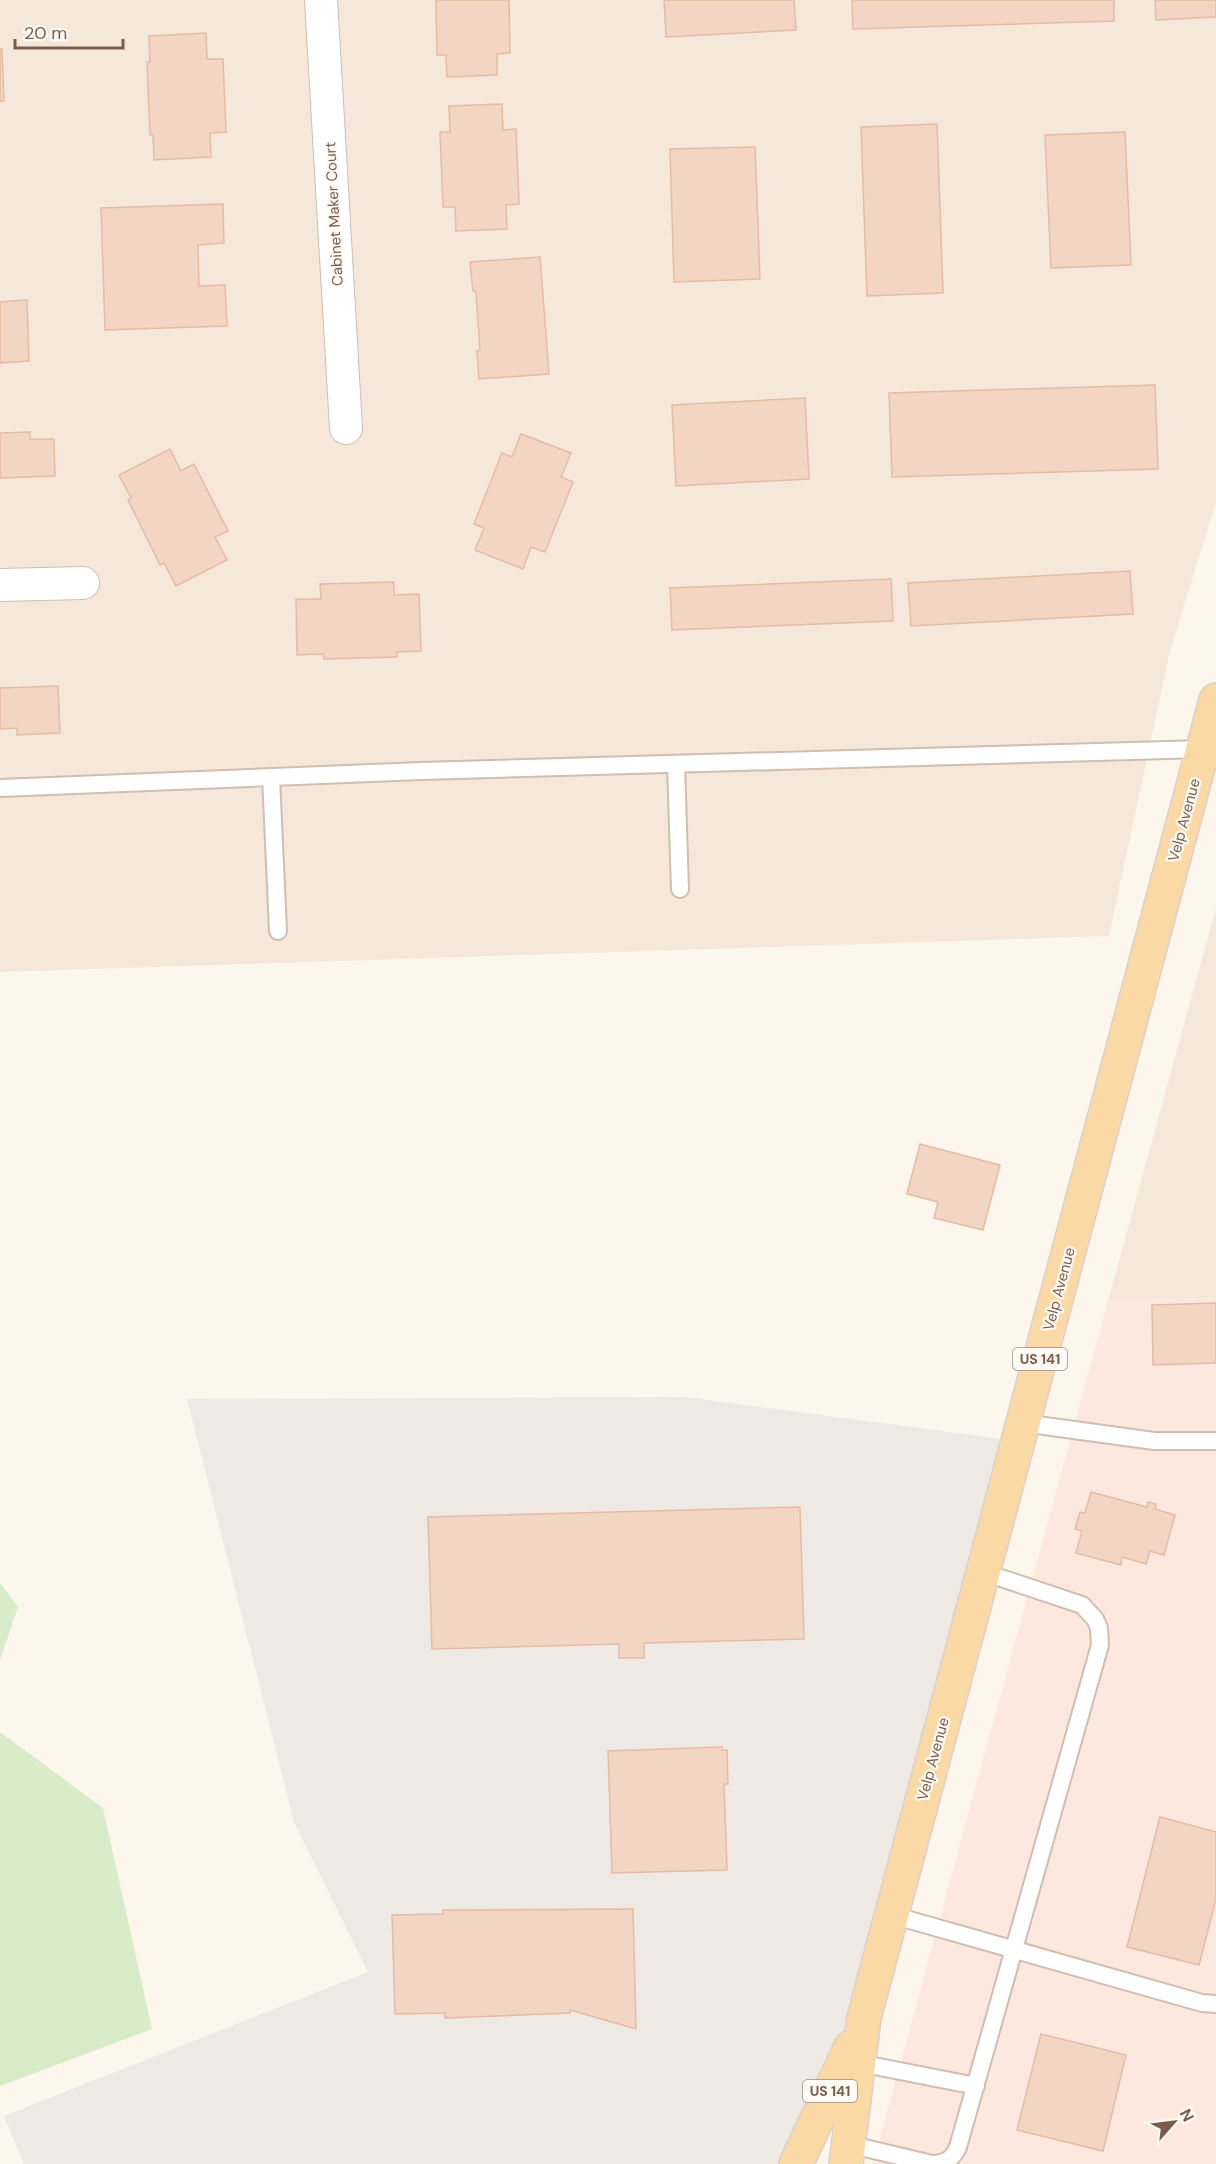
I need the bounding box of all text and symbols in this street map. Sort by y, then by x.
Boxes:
scale bar [15,12,123,50]
text: 20 m [24,21,67,45]
street label: Cabinet Maker Court [320,141,348,287]
street label: Velp Avenue [1163,776,1205,864]
street label: Velp Avenue [1038,1245,1080,1333]
road number: US 141 [1013,1348,1067,1370]
street label: Velp Avenue [912,1715,954,1803]
road number: US 141 [803,2080,857,2102]
north arrow [1144,2092,1204,2152]
text: N [1175,2105,1199,2125]

